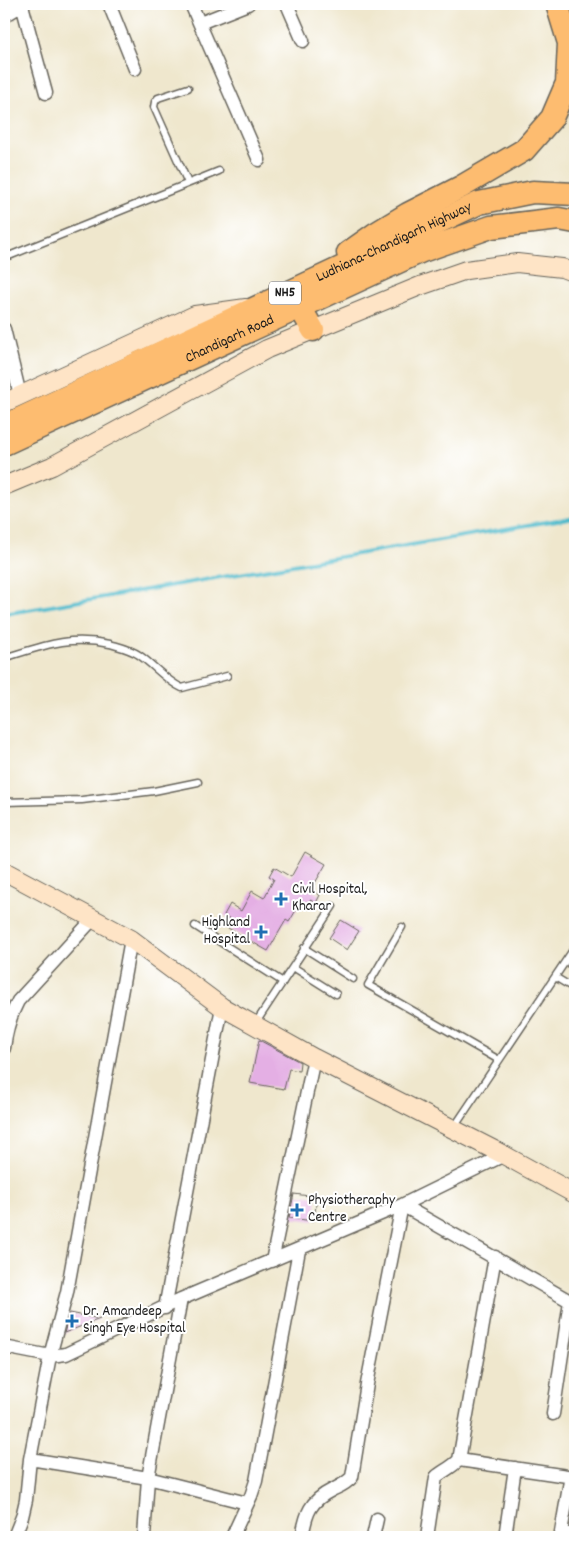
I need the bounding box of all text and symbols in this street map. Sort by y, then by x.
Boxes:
street label: Ludhiana-Chandigarh Highway [313,196,476,289]
road number: NH5 [269,282,301,304]
street label: Chandigarh Road [182,310,278,370]
place label: Civil Hospital, Kharar [292,879,368,918]
marker: Civil Hospital, Kharar [274,892,288,906]
place label: Highland Hospital [202,912,250,951]
marker: Highland Hospital [254,925,268,939]
place label: Physiotheraphy Centre [308,1190,396,1229]
marker: Physiotheraphy Centre [290,1203,304,1217]
place label: Dr. Amandeep Singh Eye Hospital [83,1301,186,1340]
marker: Dr. Amandeep Singh Eye Hospital [65,1314,79,1328]

